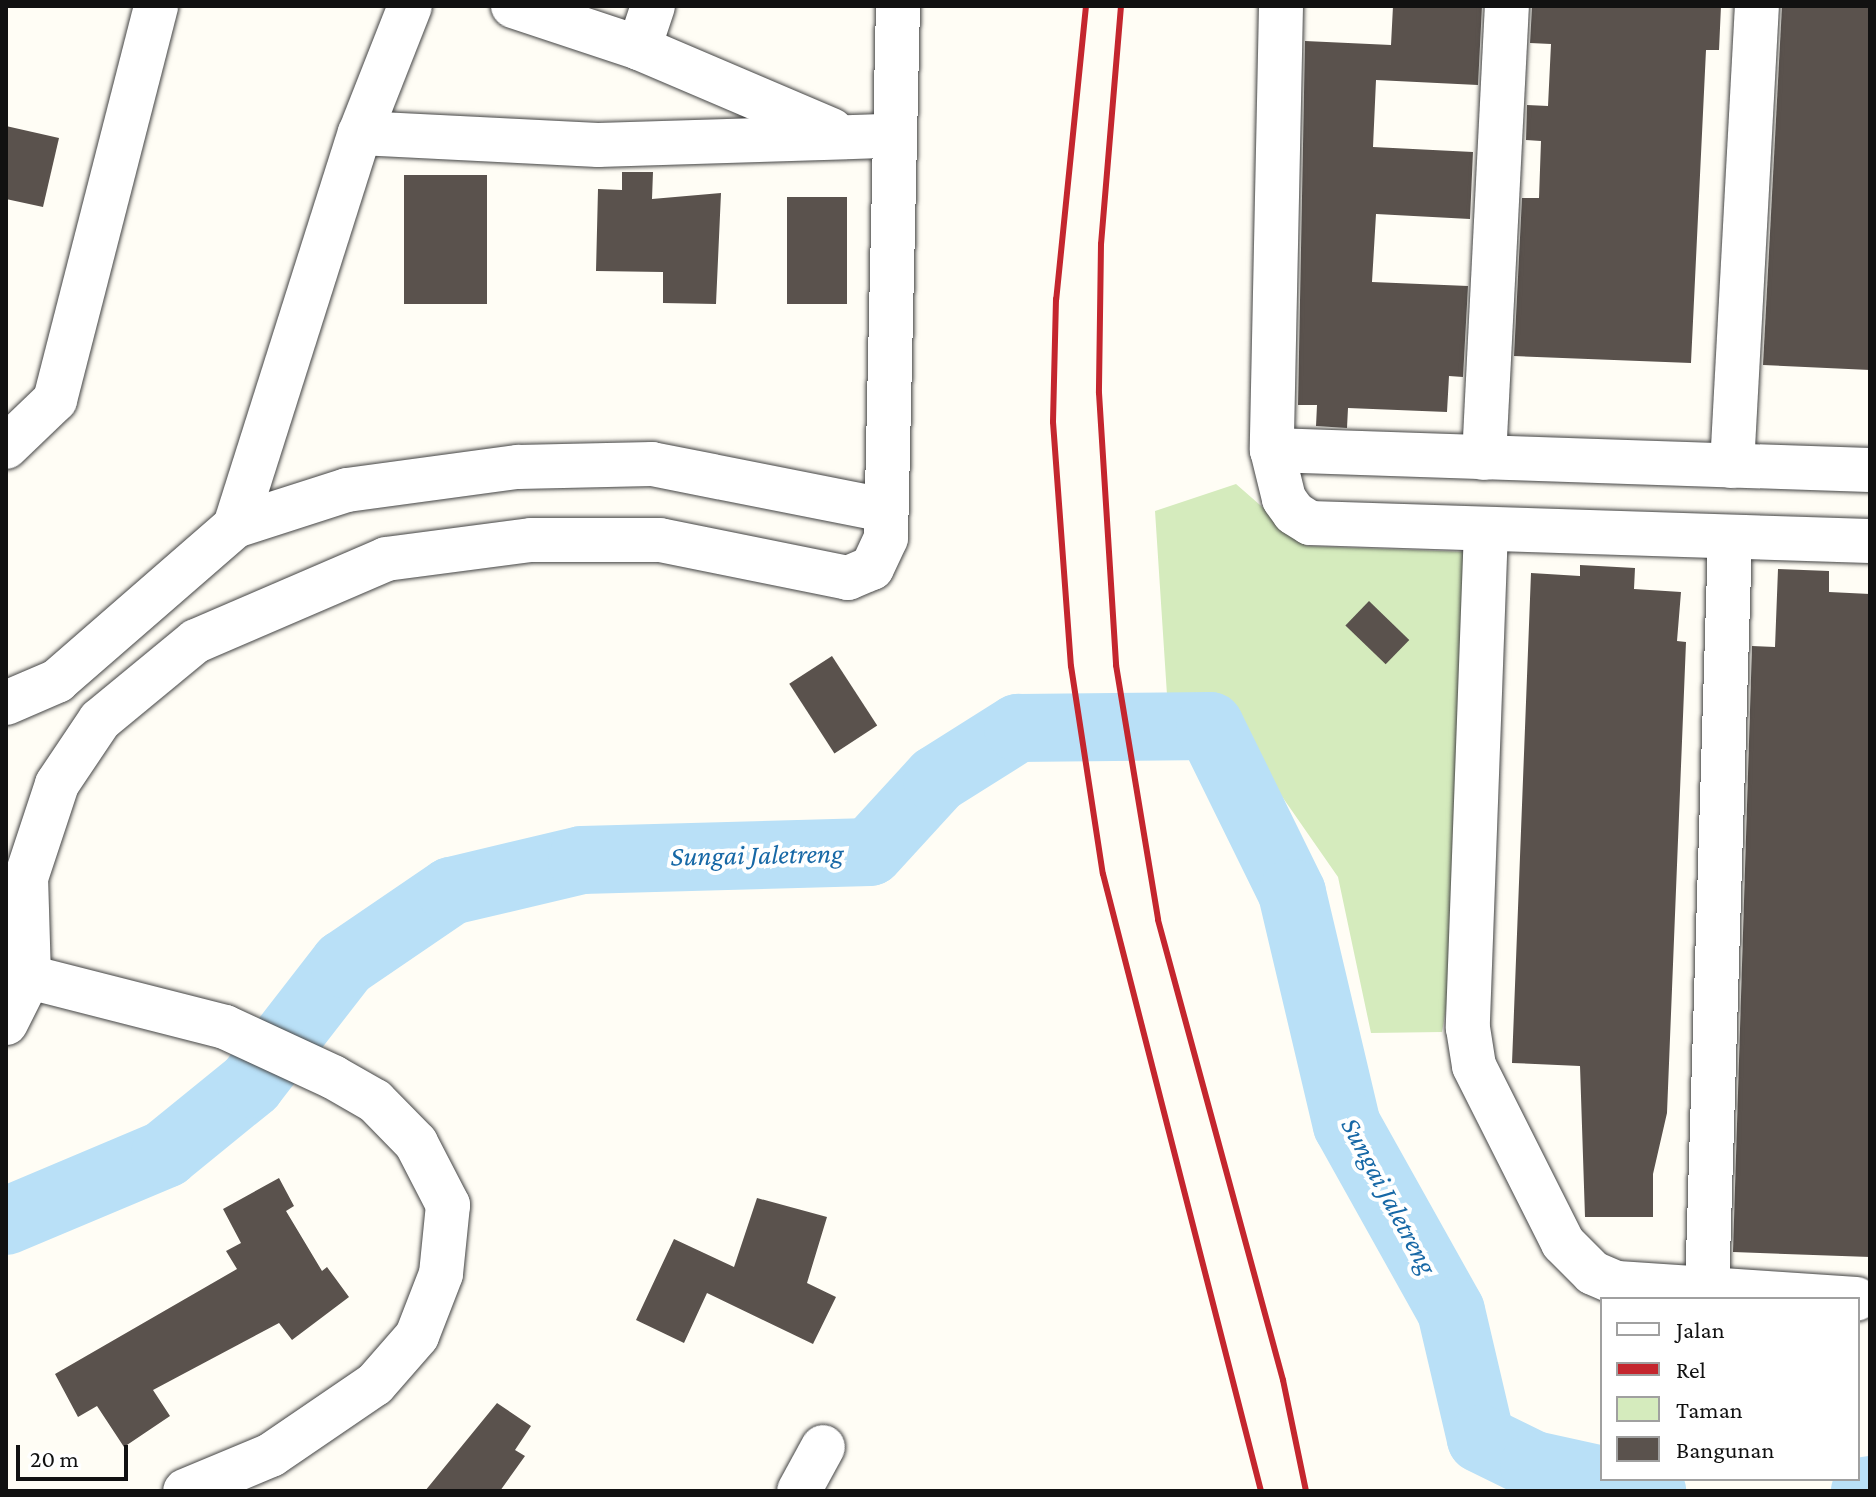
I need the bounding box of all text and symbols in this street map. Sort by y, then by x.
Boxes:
water label: Sungai Jaletreng [670,837,844,873]
water label: Sungai Jaletreng [1334,1112,1444,1280]
legend [1600,1297,1860,1481]
text: Jalan [1676,1316,1725,1343]
text: Rel [1676,1356,1706,1383]
text: Taman [1676,1396,1743,1423]
scale bar [20,1429,132,1479]
text: Bangunan [1676,1436,1774,1463]
text: 20 m [30,1445,79,1472]

